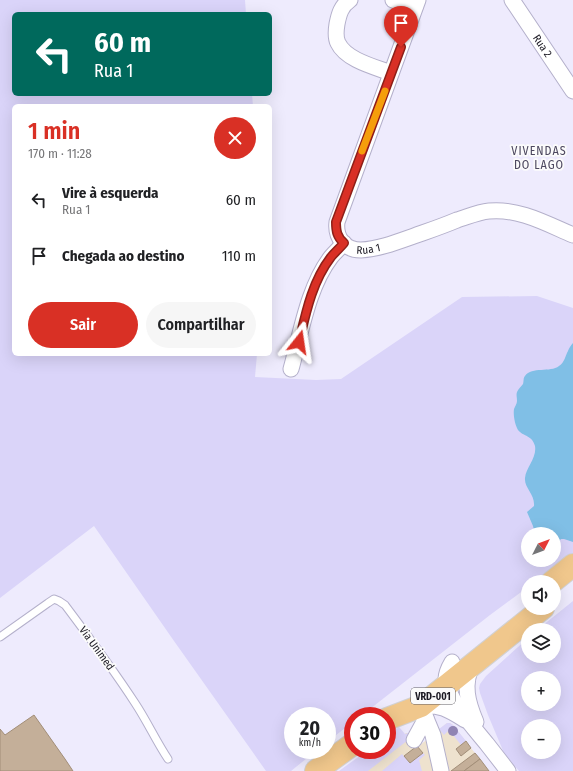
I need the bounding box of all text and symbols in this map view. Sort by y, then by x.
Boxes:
pin [384,6,418,47]
icon: arrive [390,12,412,34]
text: 60 m [94,26,151,59]
icon: left [28,28,80,80]
street label: Rua 2 [530,32,555,60]
text: Rua 1 [94,60,133,82]
text: 1 min [28,117,80,145]
button: close [214,117,256,159]
district label: VIVENDAS DO LAGO [511,144,567,172]
text: 170 m · 11:28 [28,146,92,161]
text: Vire à esquerda [62,184,159,202]
icon: left [28,189,50,211]
text: 60 m [226,191,256,209]
text: Rua 1 [62,202,90,217]
street label: Rua 1 [356,241,382,257]
icon: arrive [28,245,50,267]
text: Chegada ao destino [62,247,184,265]
text: 110 m [222,247,256,265]
button: Sair [28,302,138,348]
button: Compartilhar [146,302,256,348]
position arrow [278,321,320,363]
north arrow [521,527,561,567]
map controls [521,527,561,759]
button: sound [521,575,561,615]
button: layers [521,623,561,663]
street label: Via Unimed [76,624,117,673]
button: + [521,671,561,711]
road number: VRD-001 [411,688,455,704]
speed limit sign: 30 [344,707,396,759]
text: 20 [300,716,320,740]
button: − [521,719,561,759]
text: km/h [299,737,321,749]

